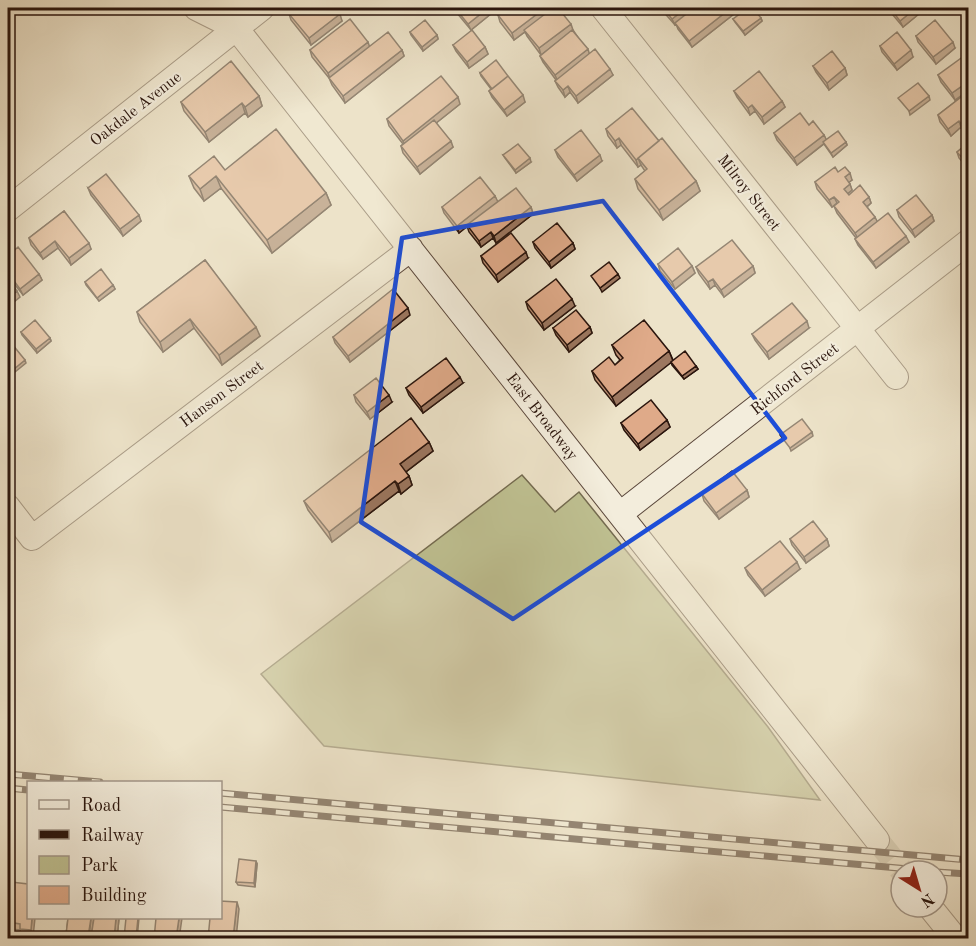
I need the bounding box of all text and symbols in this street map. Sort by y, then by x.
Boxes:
street label: Oakdale Avenue [88,69,185,150]
street label: Milroy Street [714,152,783,235]
street label: Richford Street [748,340,842,419]
street label: Hanson Street [178,358,267,431]
street label: East Broadway [503,371,581,464]
legend [27,781,222,919]
text: Road [81,797,121,815]
text: Railway [81,827,144,845]
text: Park [81,857,118,875]
north arrow [889,859,949,919]
text: Building [81,887,147,905]
text: N [917,889,937,910]

